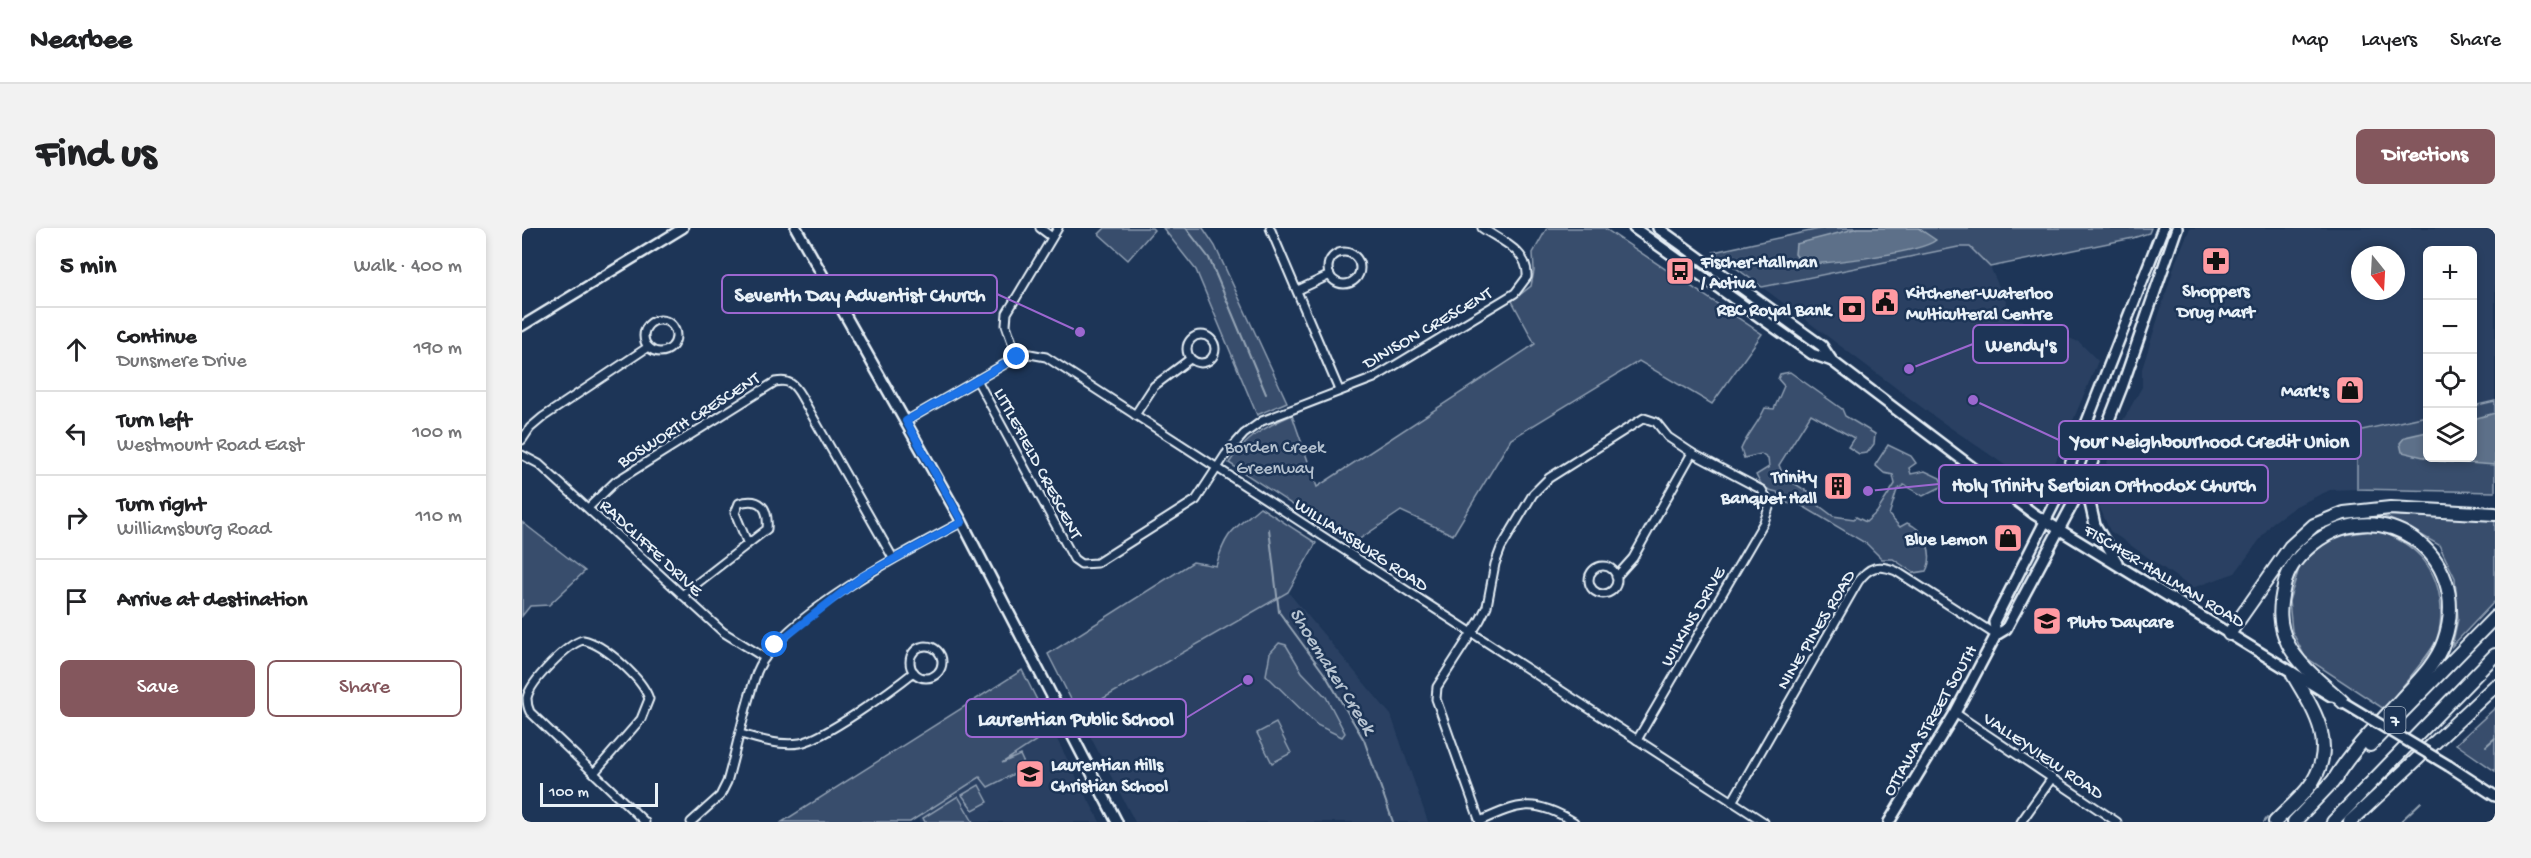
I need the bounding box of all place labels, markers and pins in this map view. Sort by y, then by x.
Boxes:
pharmacy icon: Shoppers Drug Mart [2200,245,2232,277]
place label: Fischer-Hallman / Activa [1700,253,1818,295]
bus stop icon: Fischer-Hallman / Activa [1664,255,1696,287]
callout: Seventh Day Adventist Church [722,275,997,313]
place label: Shoppers Drug Mart [2175,282,2256,324]
place label: Kitchener-Waterloo Multiculteral Centre [1905,284,2054,326]
public building icon: Kitchener-Waterloo Multiculteral Centre [1869,286,1901,318]
bank icon: RBC Royal Bank [1836,293,1868,325]
place label: RBC Royal Bank [1716,301,1833,322]
callout: Wendy's [1973,325,2068,363]
shop icon: Mark's [2334,374,2366,406]
place label: Mark's [2281,382,2330,403]
callout: Your Neighbourhood Credit Union [2059,421,2361,459]
callout: Holy Trinity Serbian Orthodox Church [1939,465,2268,503]
place label: Trinity Banquet Hall [1720,468,1817,510]
building icon: Trinity Banquet Hall [1822,470,1854,502]
shop icon: Blue Lemon [1992,522,2024,554]
place label: Blue Lemon [1904,530,1987,551]
school or university icon: Pluto Daycare [2031,605,2063,637]
place label: Pluto Daycare [2067,613,2174,634]
callout: Laurentian Public School [966,699,1186,737]
place label: Laurentian Hills Christian School [1050,756,1168,798]
school or university icon: Laurentian Hills Christian School [1014,758,1046,790]

